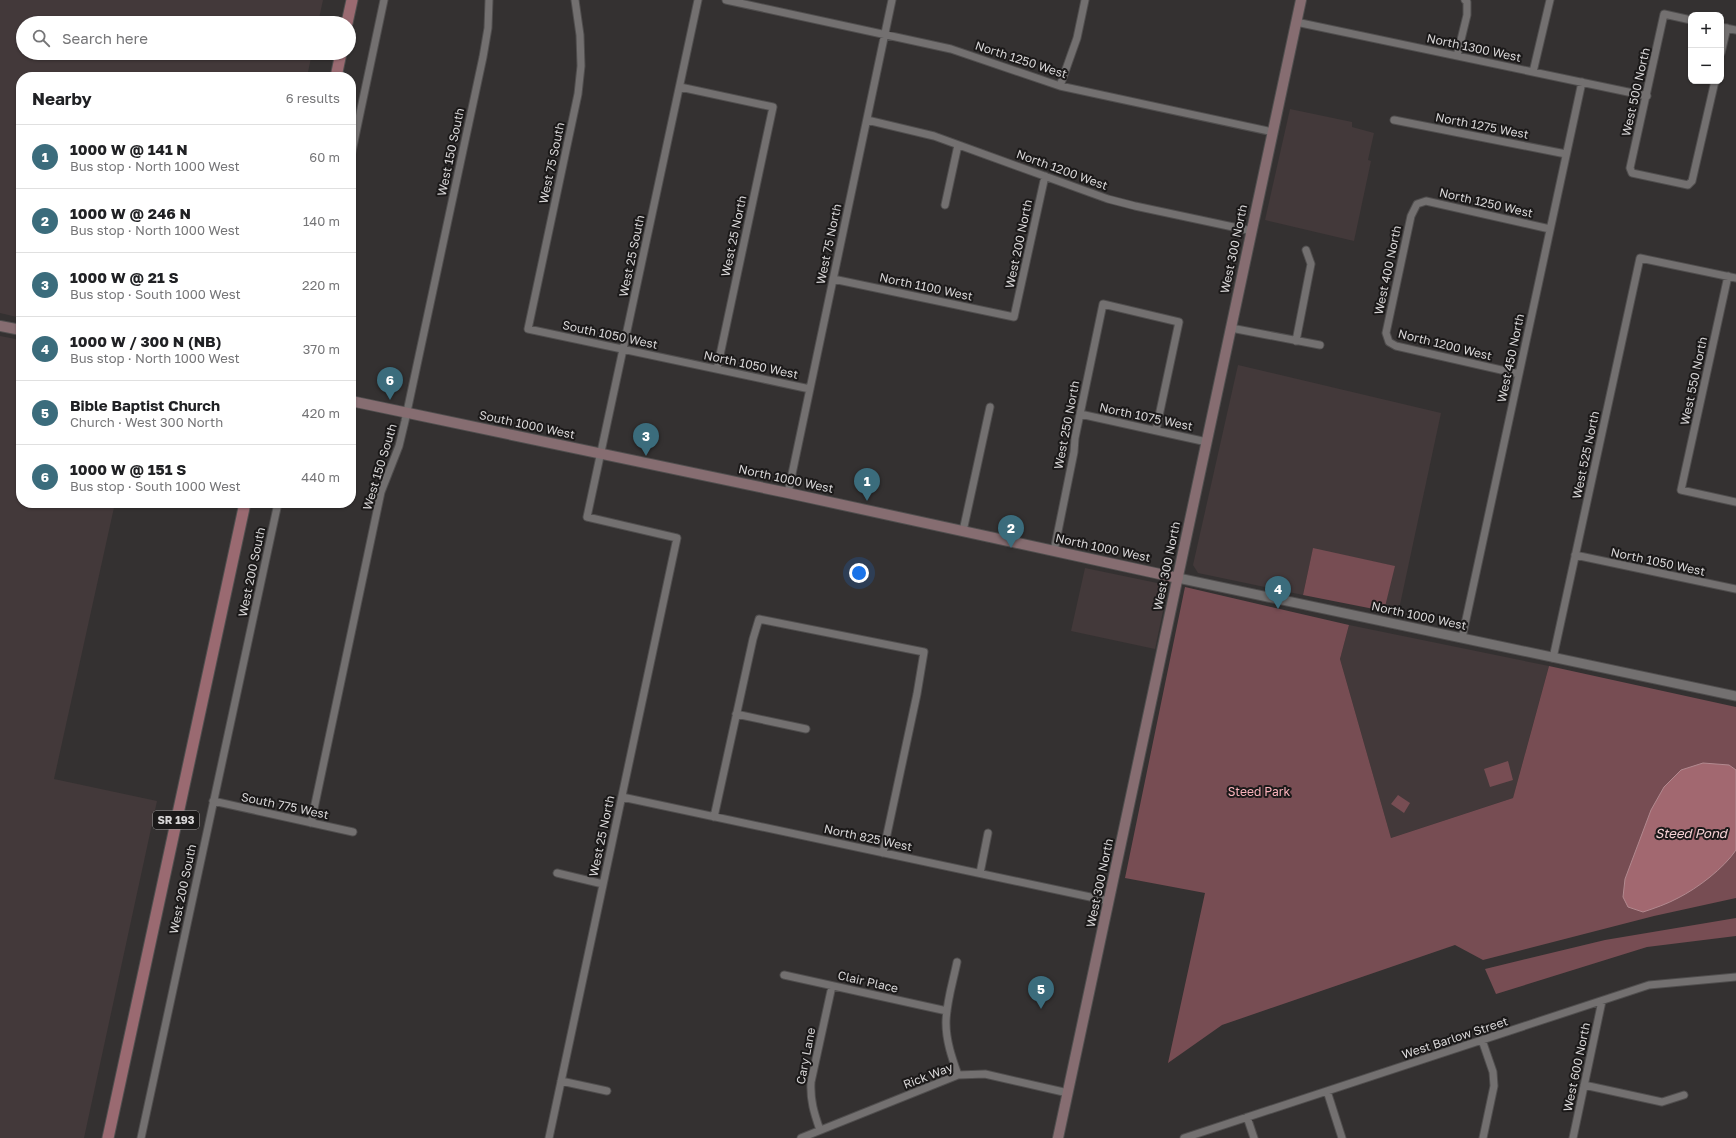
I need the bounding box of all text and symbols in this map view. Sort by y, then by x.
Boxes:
map controls [1688,12,1724,84]
button: + [1688,12,1724,48]
search box [16,16,356,60]
icon: search [30,27,52,49]
text: Search here [62,29,148,47]
street label: North 1300 West [1425,30,1523,65]
street label: North 1250 West [973,38,1069,82]
street label: West 500 North [1618,46,1653,138]
button: − [1688,48,1724,84]
text: Nearby [32,88,92,109]
text: 6 results [286,90,340,106]
street label: West 150 South [434,106,467,197]
street label: North 1275 West [1434,109,1530,142]
street label: West 75 South [536,121,567,205]
text: 1000 W @ 141 N [70,140,188,158]
street label: North 1200 West [1014,146,1110,193]
text: 1 [42,149,48,165]
text: 60 m [309,149,340,165]
text: Bus stop · North 1000 West [70,158,240,174]
street label: North 1250 West [1438,184,1535,221]
street label: West 25 North [718,194,749,278]
street label: West 200 North [1002,198,1035,290]
street label: West 75 North [813,202,844,286]
street label: West 300 North [1217,203,1250,295]
text: 1000 W @ 246 N [70,204,191,222]
text: 2 [41,213,49,229]
text: 140 m [303,213,340,229]
street label: West 25 South [616,214,648,298]
text: Bus stop · North 1000 West [70,222,240,238]
street label: West 400 North [1371,224,1404,316]
text: 1000 W @ 21 S [70,268,178,286]
street label: North 1100 West [878,269,974,304]
text: 3 [41,277,49,293]
text: 220 m [302,277,340,293]
text: Bus stop · South 1000 West [70,286,241,302]
street label: West 450 North [1494,312,1527,404]
street label: South 1050 West [561,317,659,352]
street label: North 1200 West [1397,326,1494,363]
text: 1000 W / 300 N (NB) [70,332,221,350]
street label: West 550 North [1677,335,1710,426]
text: 4 [41,341,49,357]
text: 370 m [303,341,340,357]
street label: North 1050 West [702,347,800,382]
text: Bus stop · North 1000 West [70,350,240,366]
pin: 6 [377,367,403,400]
street label: West 250 North [1051,379,1082,470]
text: Bible Baptist Church [70,396,220,414]
street label: North 1075 West [1098,399,1194,434]
text: 5 [41,405,49,421]
text: 420 m [302,405,340,421]
street label: South 1000 West [478,407,577,442]
street label: West 525 North [1569,410,1602,500]
text: Church · West 300 North [70,414,223,430]
street label: West 150 South [359,422,400,512]
pin: 3 [633,423,659,456]
text: 1000 W @ 151 S [70,460,186,478]
street label: North 1000 West [737,461,835,496]
pin: 1 [854,468,880,501]
text: 6 [41,469,49,485]
text: 440 m [301,469,340,485]
text: Bus stop · South 1000 West [70,478,241,494]
pin: 2 [998,515,1024,548]
street label: West 300 North [1150,520,1183,612]
street label: West 200 South [235,526,268,618]
street label: North 1000 West [1054,530,1152,565]
street label: North 1050 West [1609,544,1707,579]
your location [849,563,869,583]
pin: 4 [1265,576,1291,609]
street label: North 1000 West [1370,598,1468,633]
park label: Steed Park [1228,784,1290,799]
street label: South 775 West [240,789,330,822]
street label: West 25 North [586,794,617,878]
road number: SR 193 [153,811,199,829]
street label: North 825 West [823,821,914,854]
water label: Steed Pond [1655,825,1729,841]
street label: West 300 North [1083,837,1116,929]
street label: West 200 South [166,843,199,935]
street label: Clair Place [836,967,900,996]
pin: 5 [1028,976,1054,1009]
street label: West Barlow Street [1400,1013,1510,1062]
street label: West 600 North [1560,1021,1593,1113]
street label: Cary Lane [793,1026,818,1086]
street label: Rick Way [901,1059,955,1092]

